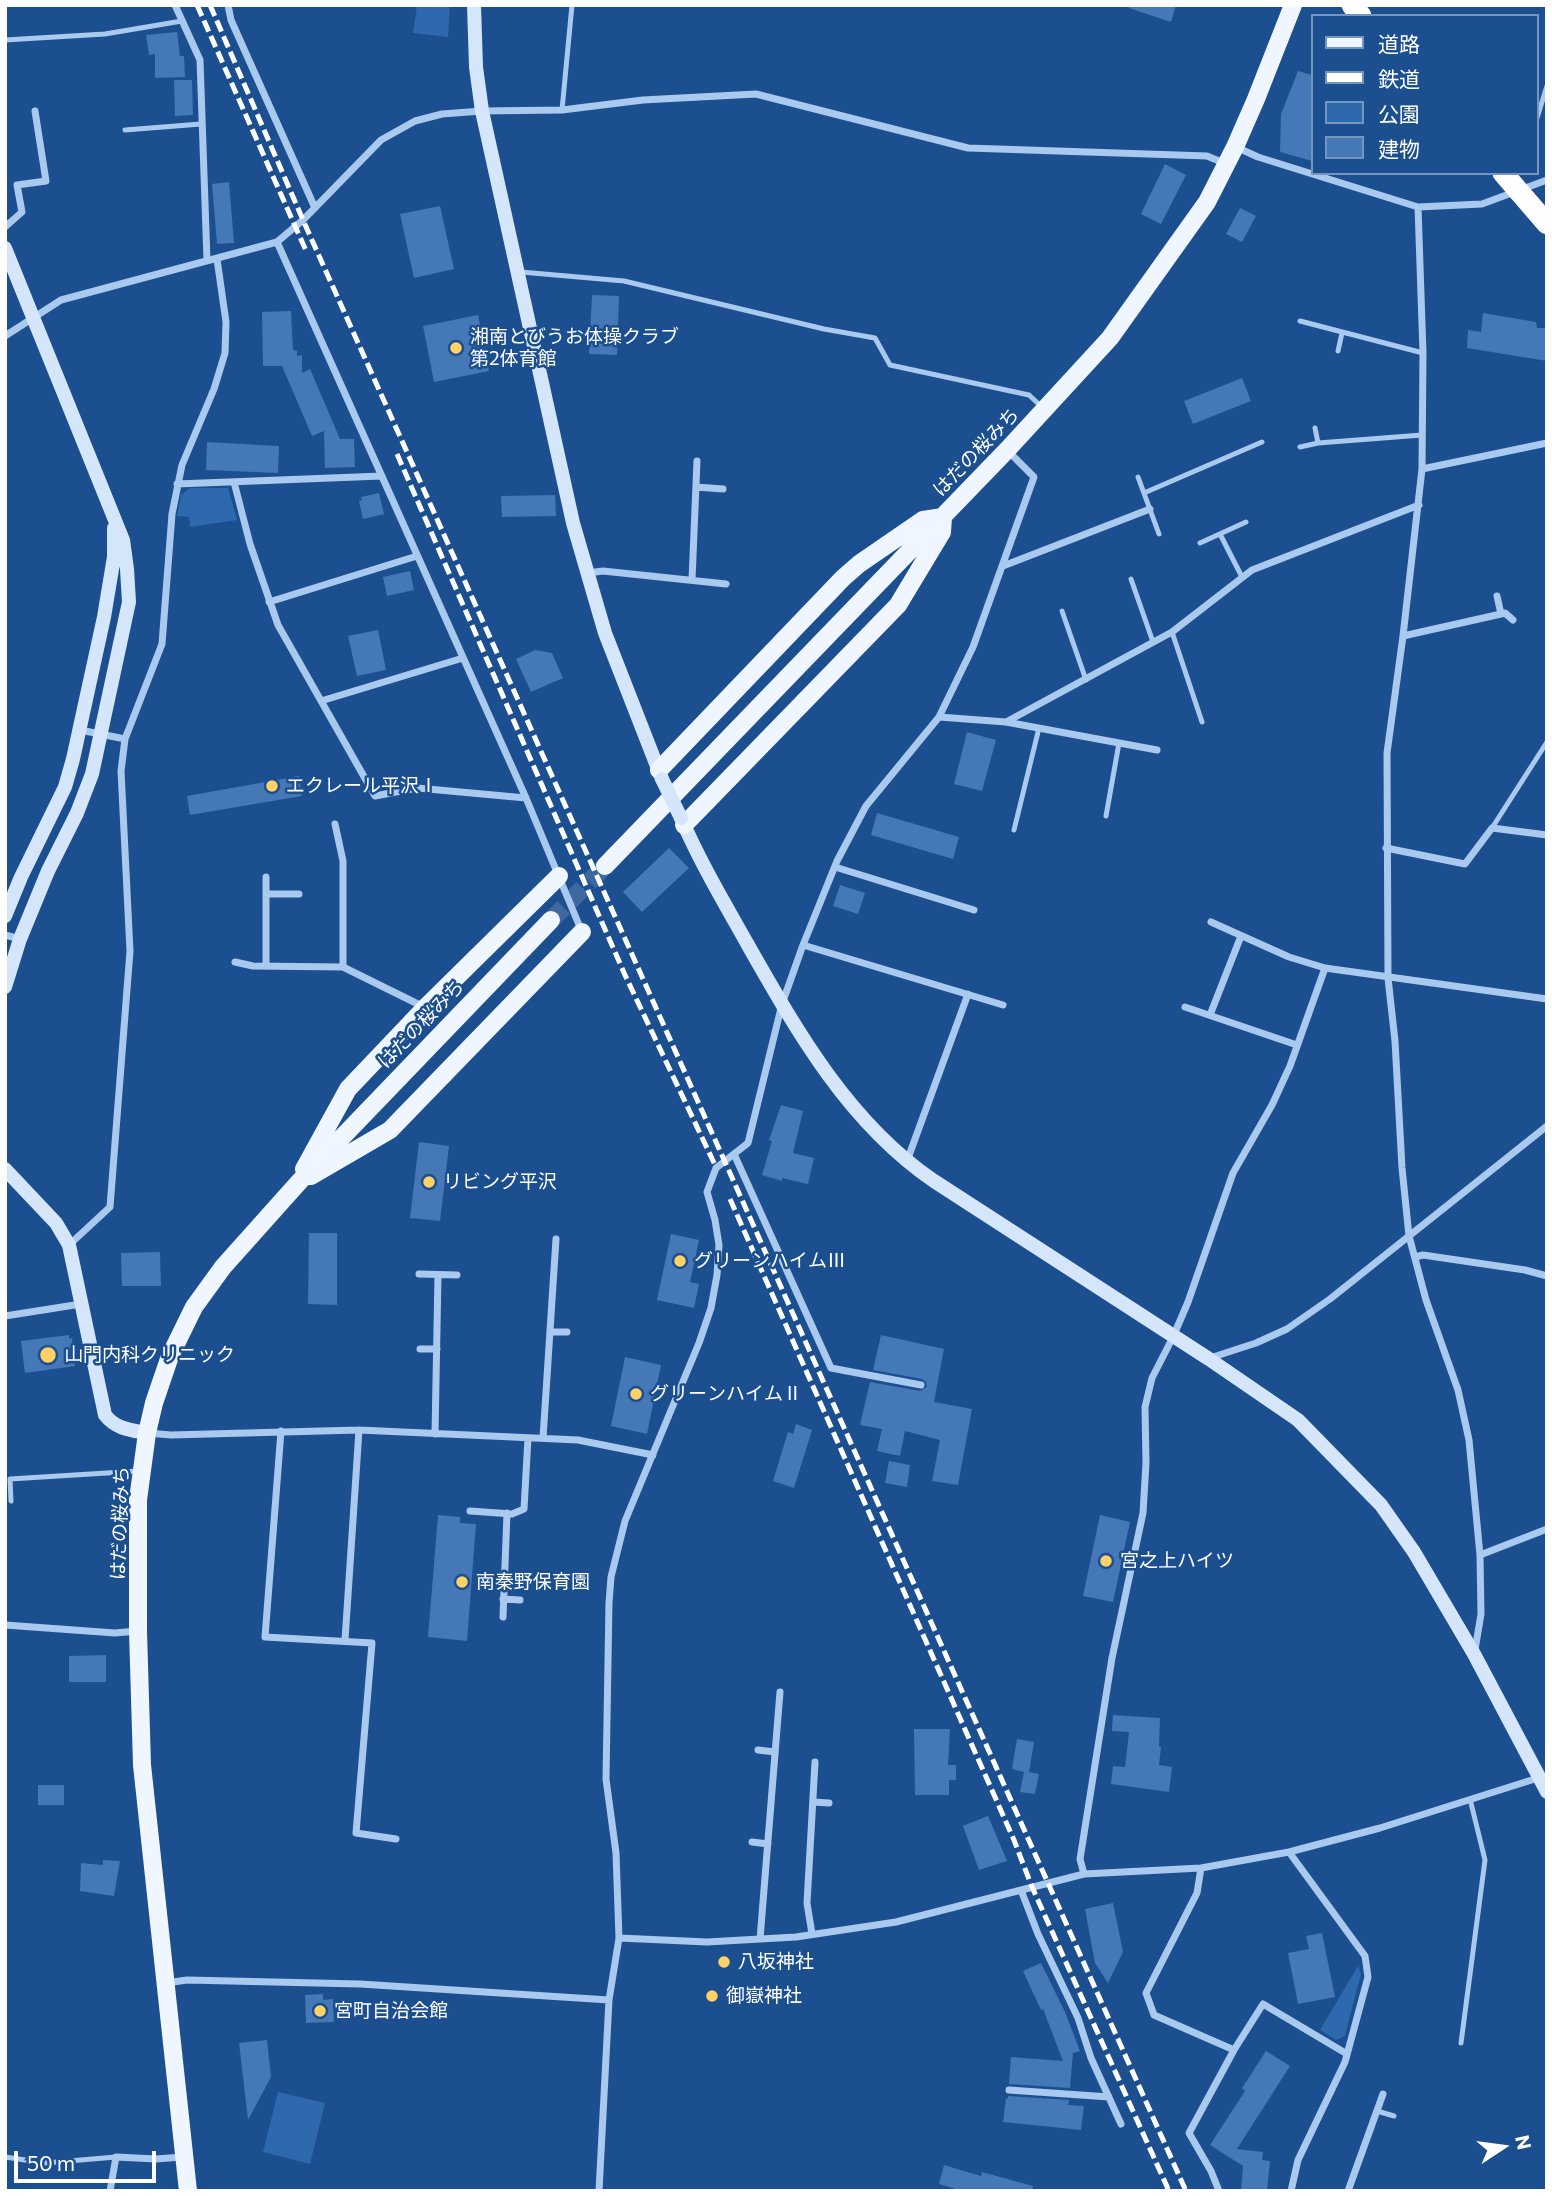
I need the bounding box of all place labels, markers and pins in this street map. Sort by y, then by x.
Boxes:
place label: 湘南とびうお体操クラブ 第2体育館 [470,326,679,370]
marker: 湘南とびうお体操クラブ 第2体育館 [448,340,464,356]
place label: エクレール平沢Ⅰ [286,775,438,797]
marker: エクレール平沢Ⅰ [264,778,280,794]
place label: リビング平沢 [443,1171,557,1193]
marker: リビング平沢 [421,1174,437,1190]
place label: グリーンハイムⅢ [694,1250,846,1272]
marker: グリーンハイムⅢ [672,1253,688,1269]
place label: 山門内科クリニック [64,1344,235,1366]
marker: 山門内科クリニック [38,1345,58,1365]
place label: グリーンハイムⅡ [650,1383,802,1405]
marker: グリーンハイムⅡ [628,1386,644,1402]
place label: 宮之上ハイツ [1120,1550,1234,1572]
marker: 宮之上ハイツ [1098,1553,1114,1569]
place label: 南秦野保育園 [476,1571,590,1593]
marker: 南秦野保育園 [454,1574,470,1590]
place label: 八坂神社 [738,1951,814,1973]
marker: 八坂神社 [716,1954,732,1970]
place label: 御嶽神社 [726,1985,802,2007]
marker: 御嶽神社 [704,1988,720,2004]
place label: 宮町自治会館 [334,2000,448,2022]
marker: 宮町自治会館 [312,2003,328,2019]

